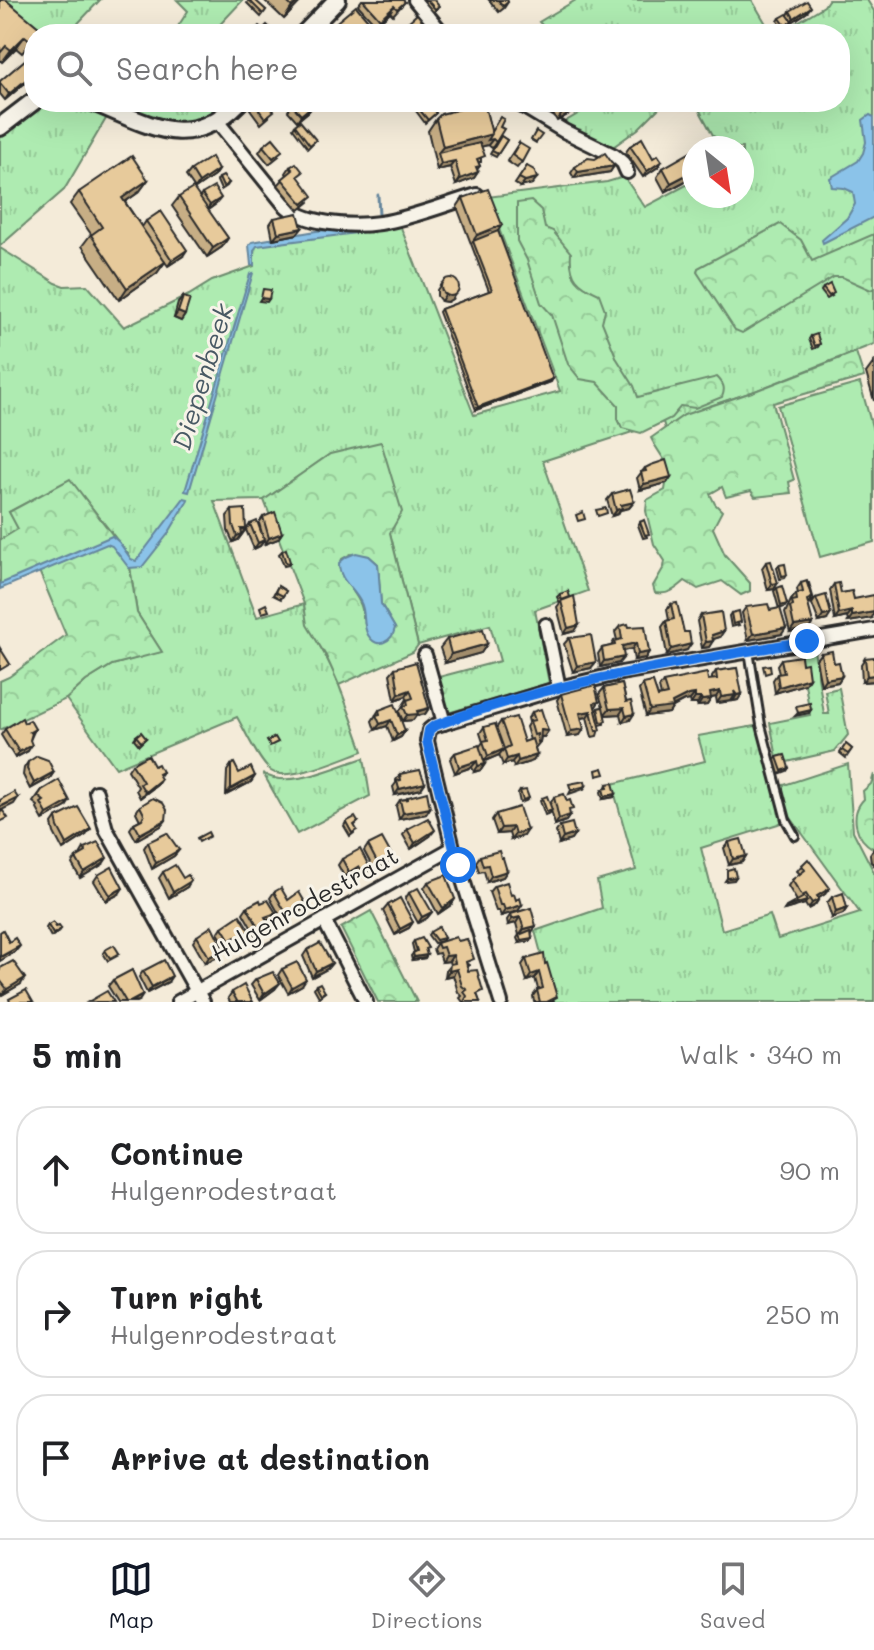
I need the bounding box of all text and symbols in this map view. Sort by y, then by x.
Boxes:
search box [24,24,850,112]
icon: search [52,46,96,90]
text: Search here [116,48,299,88]
north arrow [682,136,754,208]
water label: Diepenbeek [164,298,241,454]
route end [789,623,825,659]
street label: Hulgenrodestraat [205,839,403,968]
route start [440,847,476,883]
text: 5 min [32,1032,122,1077]
text: Walk · 340 m [679,1037,842,1071]
text: Continue [110,1133,243,1173]
icon: ahead [34,1148,78,1192]
text: 90 m [780,1153,840,1187]
text: Hulgenrodestraat [110,1173,337,1207]
text: Turn right [110,1277,263,1317]
icon: right [34,1292,78,1336]
text: 250 m [765,1297,840,1331]
text: Hulgenrodestraat [110,1317,337,1351]
icon: arrive [34,1436,78,1480]
text: Arrive at destination [110,1438,430,1478]
tab: Map [109,1557,154,1634]
tab: Directions [371,1557,483,1634]
tab: Saved [700,1557,765,1634]

